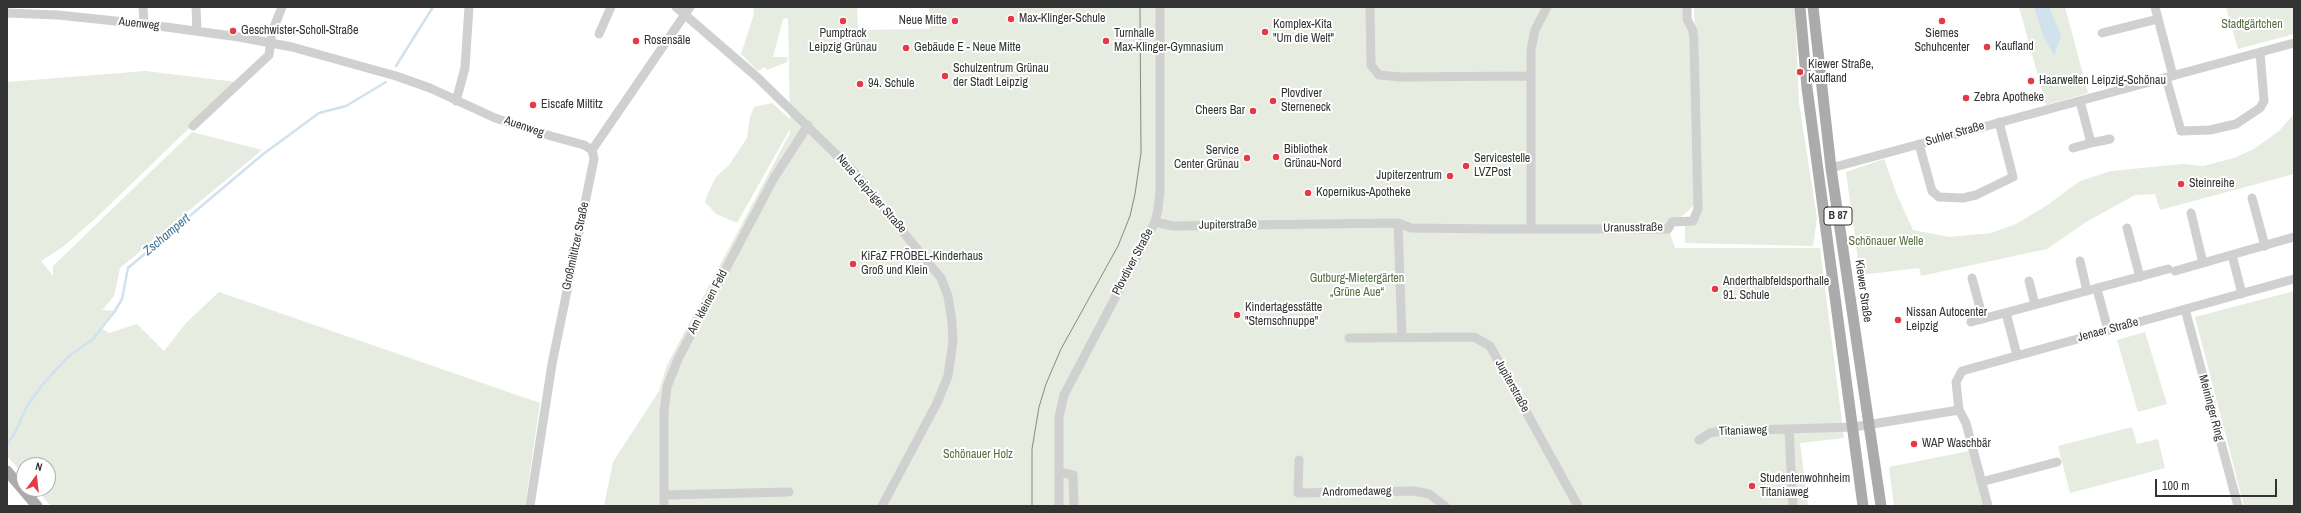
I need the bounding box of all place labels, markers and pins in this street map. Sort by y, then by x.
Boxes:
place label: Max-Klinger-Schule [1019,12,1105,26]
place label: Neue Mitte [899,14,947,28]
marker: Max-Klinger-Schule [1006,14,1016,24]
marker: Pumptrack Leipzig Grünau [838,16,848,26]
marker: Neue Mitte [950,16,960,26]
marker: Siemes Schuhcenter [1937,16,1947,26]
place label: Komplex-Kita "Um die Welt" [1273,18,1334,46]
place label: Geschwister-Scholl-Straße [241,24,359,38]
marker: Geschwister-Scholl-Straße [228,26,238,36]
place label: Pumptrack Leipzig Grünau [809,27,877,55]
place label: Turnhalle Max-Klinger-Gymnasium [1114,27,1223,55]
marker: Komplex-Kita "Um die Welt" [1260,27,1270,37]
place label: Siemes Schuhcenter [1914,27,1970,55]
place label: Rosensäle [644,34,690,48]
marker: Rosensäle [631,36,641,46]
marker: Turnhalle Max-Klinger-Gymnasium [1101,36,1111,46]
place label: Kaufland [1995,40,2034,54]
place label: Gebäude E - Neue Mitte [914,41,1021,55]
marker: Kaufland [1982,42,1992,52]
marker: Gebäude E - Neue Mitte [901,43,911,53]
place label: Kiewer Straße, Kaufland [1808,58,1874,86]
place label: Schulzentrum Grünau der Stadt Leipzig [953,62,1049,90]
marker: Kiewer Straße, Kaufland [1795,67,1805,77]
marker: Schulzentrum Grünau der Stadt Leipzig [940,71,950,81]
place label: Haarwelten Leipzig-Schönau [2039,74,2166,88]
marker: Haarwelten Leipzig-Schönau [2026,76,2036,86]
place label: 94. Schule [868,77,914,91]
marker: 94. Schule [855,79,865,89]
place label: Plovdiver Sterneneck [1281,87,1331,115]
place label: Zebra Apotheke [1974,91,2044,105]
marker: Zebra Apotheke [1961,93,1971,103]
marker: Plovdiver Sterneneck [1268,96,1278,106]
place label: Eiscafe Miltitz [541,98,603,112]
marker: Eiscafe Miltitz [528,100,538,110]
place label: Cheers Bar [1195,104,1245,118]
marker: Cheers Bar [1248,106,1258,116]
place label: Bibliothek Grünau-Nord [1284,143,1341,171]
place label: Service Center Grünau [1174,144,1239,172]
marker: Bibliothek Grünau-Nord [1271,152,1281,162]
place label: Servicestelle LVZPost [1474,152,1530,180]
marker: Service Center Grünau [1242,153,1252,163]
marker: Servicestelle LVZPost [1461,161,1471,171]
place label: Jupiterzentrum [1376,169,1442,183]
marker: Jupiterzentrum [1445,171,1455,181]
place label: Steinreihe [2189,177,2234,191]
marker: Steinreihe [2176,179,2186,189]
place label: Kopernikus-Apotheke [1316,186,1411,200]
marker: Kopernikus-Apotheke [1303,188,1313,198]
place label: KiFaZ FRÖBEL-Kinderhaus Groß und Klein [861,250,983,278]
marker: KiFaZ FRÖBEL-Kinderhaus Groß und Klein [848,259,858,269]
place label: Anderthalbfeldsporthalle 91. Schule [1723,275,1829,303]
marker: Anderthalbfeldsporthalle 91. Schule [1710,284,1720,294]
place label: Kindertagesstätte "Sternschnuppe" [1245,301,1322,329]
place label: Nissan Autocenter Leipzig [1906,306,1987,334]
marker: Kindertagesstätte "Sternschnuppe" [1232,310,1242,320]
marker: Nissan Autocenter Leipzig [1893,315,1903,325]
place label: WAP Waschbär [1922,437,1991,451]
marker: WAP Waschbär [1909,439,1919,449]
place label: Studentenwohnheim Titaniaweg [1760,472,1850,500]
marker: Studentenwohnheim Titaniaweg [1747,481,1757,491]

